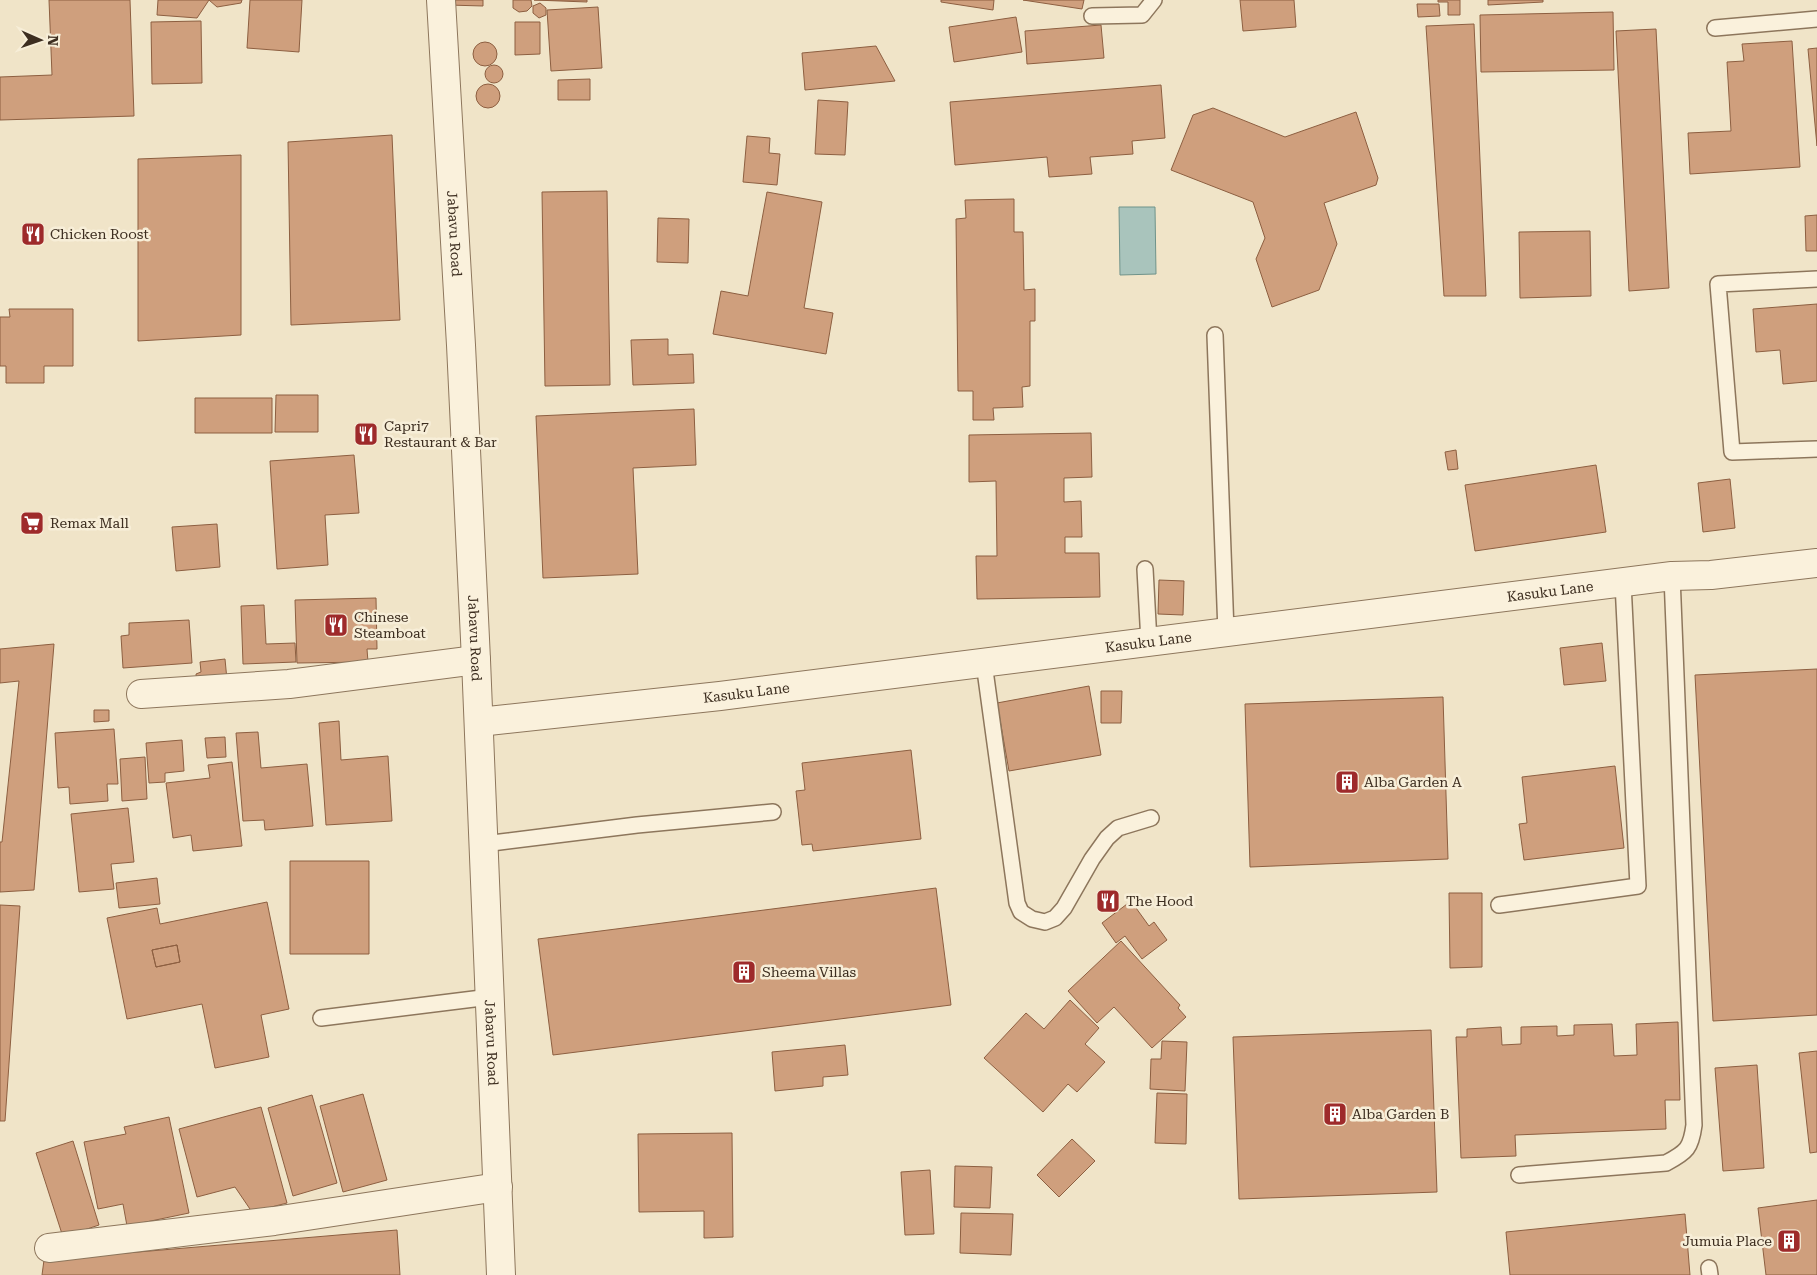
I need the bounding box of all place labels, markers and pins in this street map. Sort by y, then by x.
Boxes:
restaurant icon: Chicken Roost [20,221,46,247]
place label: Chicken Roost [50,226,149,242]
place label: Capri7 Restaurant & Bar [384,418,497,450]
restaurant icon: Capri7 Restaurant & Bar [353,421,379,447]
supermarket icon: Remax Mall [19,510,45,536]
place label: Remax Mall [50,515,129,531]
place label: Chinese Steamboat [354,609,426,641]
restaurant icon: Chinese Steamboat [323,612,349,638]
building icon: Alba Garden A [1334,769,1360,795]
place label: Alba Garden A [1364,774,1462,790]
restaurant icon: The Hood [1095,888,1121,914]
place label: The Hood [1126,893,1193,909]
building icon: Sheema Villas [731,959,757,985]
place label: Sheema Villas [762,964,857,980]
building icon: Alba Garden B [1322,1101,1348,1127]
place label: Alba Garden B [1352,1106,1449,1122]
building icon: Jumuia Place [1776,1228,1802,1254]
place label: Jumuia Place [1682,1233,1772,1249]

